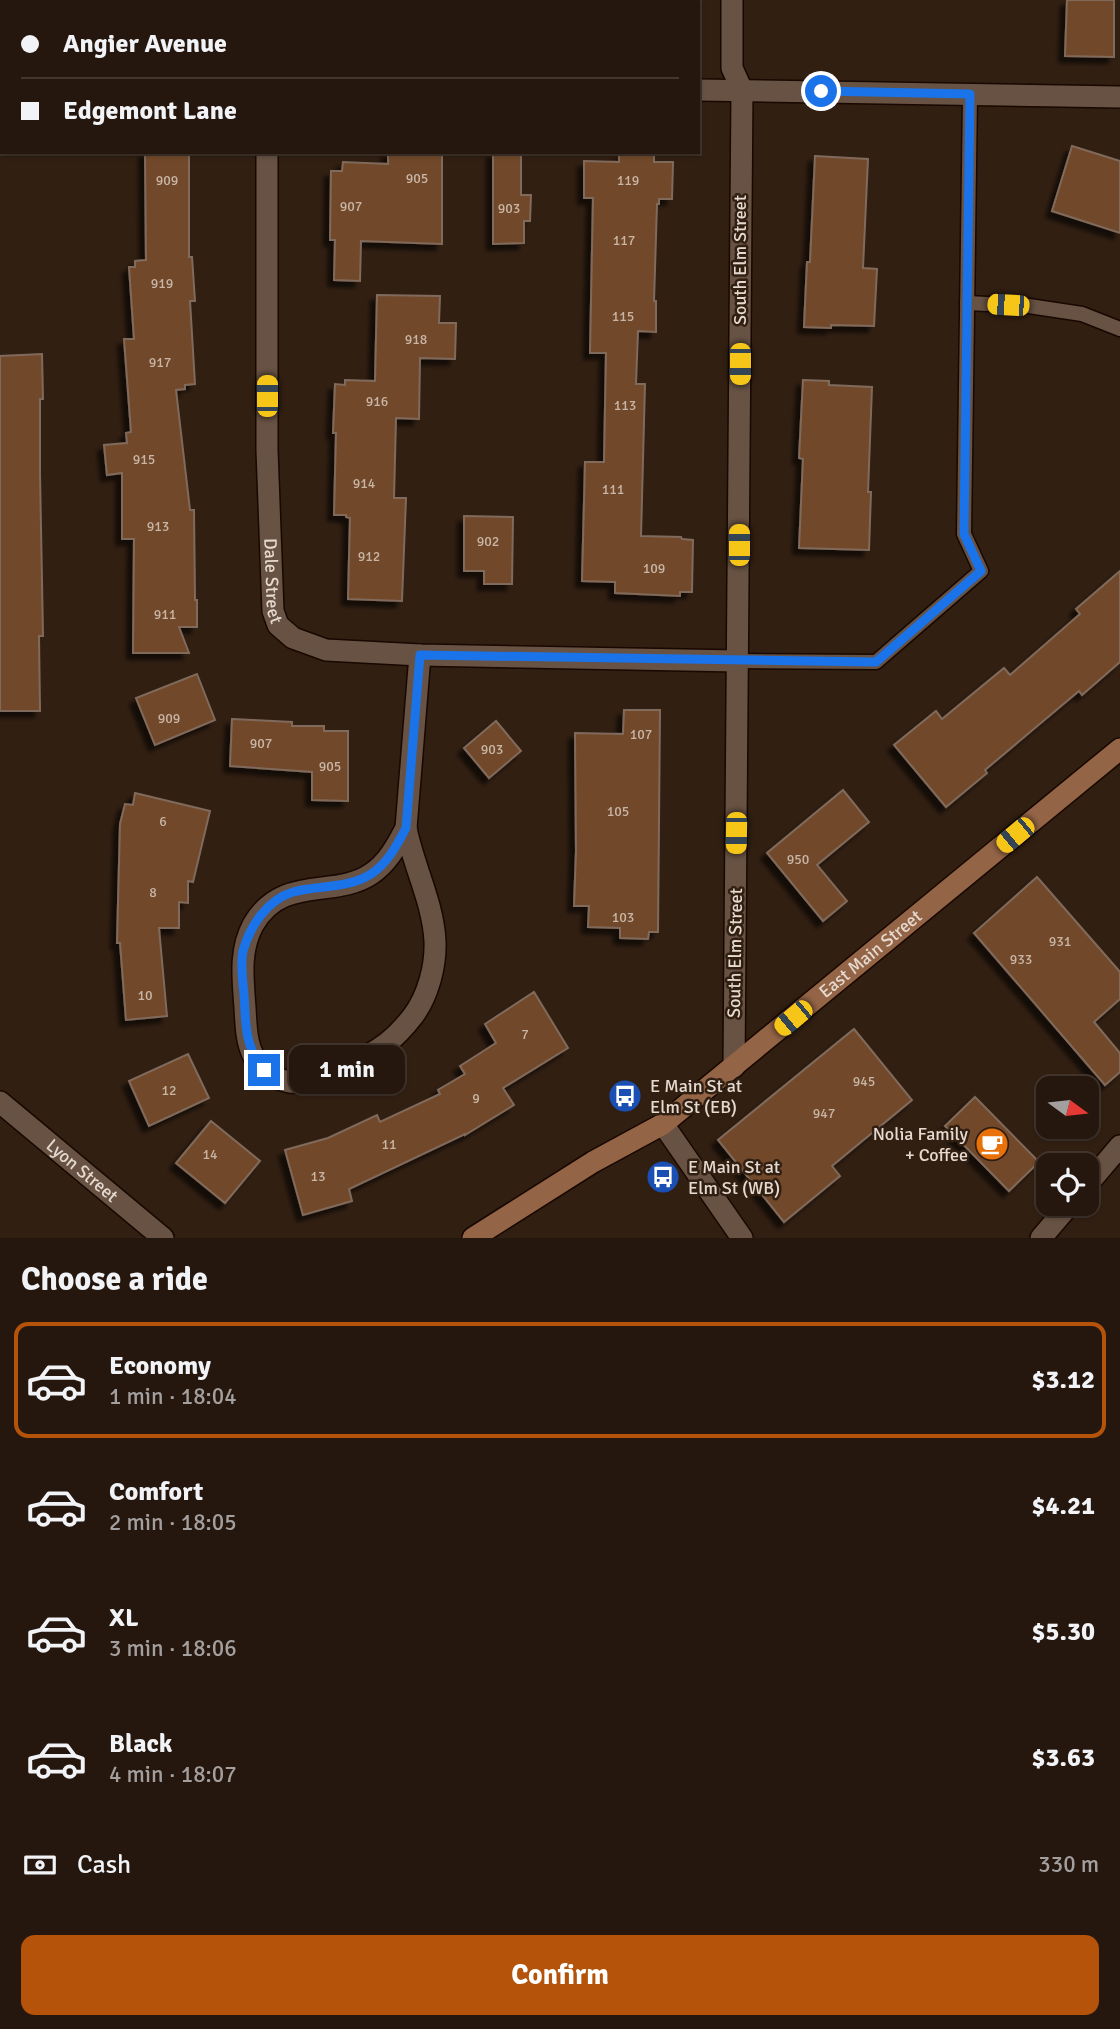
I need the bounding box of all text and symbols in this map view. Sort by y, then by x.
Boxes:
text: Angier Avenue [63,28,227,60]
route start [805,75,837,107]
text: Edgemont Lane [63,95,237,127]
house number: 905 [406,170,428,187]
house number: 909 [156,172,178,189]
house number: 119 [617,172,639,189]
street label: South Elm Street [729,195,751,325]
house number: 907 [340,198,362,215]
house number: 903 [498,200,520,217]
house number: 117 [613,232,635,249]
house number: 919 [151,275,173,292]
car [987,293,1030,317]
house number: 115 [612,308,634,325]
house number: 918 [405,331,427,348]
car [730,343,751,385]
house number: 917 [149,354,171,371]
car [257,375,278,417]
house number: 916 [366,393,388,410]
house number: 113 [614,397,636,414]
house number: 915 [133,451,155,468]
house number: 914 [353,475,376,492]
house number: 111 [602,481,624,498]
house number: 913 [147,518,169,535]
car [729,524,750,566]
house number: 902 [477,533,499,550]
street label: Dale Street [259,538,288,627]
house number: 912 [358,548,380,565]
house number: 109 [643,560,665,577]
house number: 911 [154,606,176,623]
house number: 909 [158,710,180,727]
house number: 107 [630,726,652,743]
house number: 907 [250,735,272,752]
house number: 903 [481,741,503,758]
house number: 905 [319,758,341,775]
house number: 105 [607,803,629,820]
car [726,812,747,854]
house number: 6 [159,813,167,830]
car [993,813,1038,857]
house number: 950 [787,851,809,868]
house number: 8 [149,884,157,901]
street label: South Elm Street [723,888,747,1018]
street label: East Main Street [814,905,926,1003]
house number: 103 [612,909,634,926]
house number: 931 [1049,933,1071,950]
house number: 933 [1010,951,1032,968]
house number: 10 [137,987,153,1004]
car [771,996,816,1040]
house number: 7 [521,1026,529,1043]
callout: 1 min [288,1046,404,1094]
route end [248,1054,280,1086]
text: 1 min [319,1055,375,1084]
house number: 945 [853,1073,875,1090]
place label: E Main St at Elm St (EB) [650,1075,742,1118]
north arrow [1036,1076,1099,1139]
map controls [1036,1076,1099,1216]
bus stop icon: E Main St at Elm St (EB) [606,1077,644,1115]
house number: 12 [161,1082,177,1099]
house number: 9 [472,1090,480,1107]
house number: 947 [813,1105,835,1122]
place label: Nolia Family + Coffee [873,1123,969,1166]
cafe icon: Nolia Family + Coffee [973,1125,1011,1163]
street label: Lyon Street [42,1134,123,1207]
house number: 11 [381,1136,397,1153]
house number: 14 [202,1146,218,1163]
button: locate [1036,1153,1099,1216]
place label: E Main St at Elm St (WB) [688,1156,780,1199]
bus stop icon: E Main St at Elm St (WB) [644,1158,682,1196]
house number: 13 [310,1168,326,1185]
text: Choose a ride [21,1260,208,1299]
icon: car [25,1349,88,1412]
text: Economy [109,1350,211,1382]
text: $3.12 [1031,1364,1095,1396]
text: 1 min · 18:04 [109,1382,237,1411]
icon: car [25,1475,88,1538]
text: Comfort [109,1476,203,1508]
text: $4.21 [1031,1490,1095,1522]
text: 2 min · 18:05 [109,1508,237,1537]
icon: car [25,1601,88,1664]
text: XL [109,1602,139,1634]
text: $5.30 [1031,1616,1095,1648]
text: 3 min · 18:06 [109,1634,237,1663]
icon: car [25,1727,88,1790]
text: Black [109,1728,172,1760]
text: $3.63 [1031,1742,1095,1774]
text: 4 min · 18:07 [109,1760,237,1789]
icon: cash [21,1846,59,1884]
text: Cash [77,1849,131,1881]
text: 330 m [1038,1850,1099,1879]
button: Confirm [21,1935,1099,2015]

